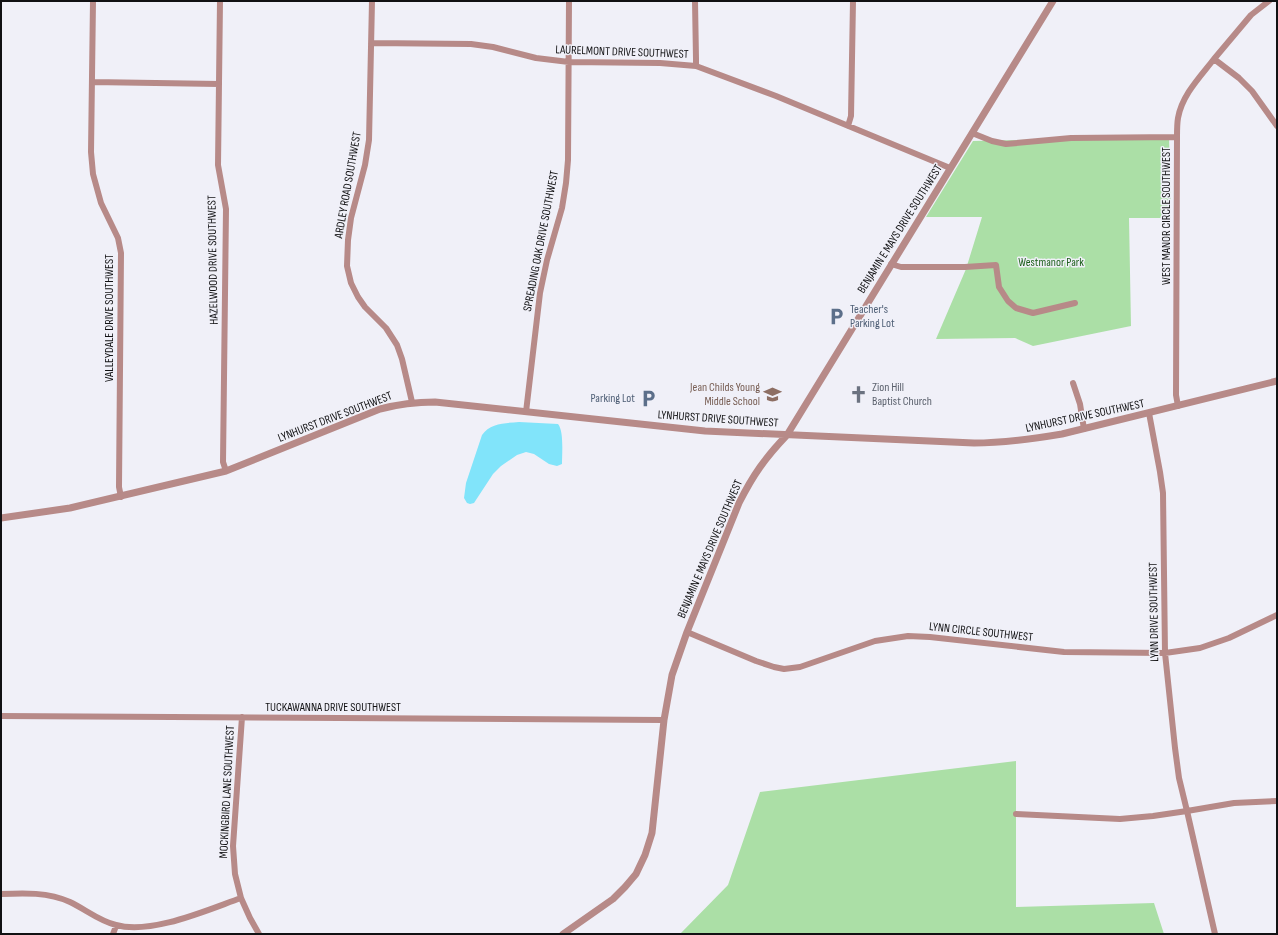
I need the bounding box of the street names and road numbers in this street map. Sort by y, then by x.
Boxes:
street label: LAURELMONT DRIVE SOUTHWEST [555,42,689,62]
street label: ARDLEY ROAD SOUTHWEST [331,131,365,240]
street label: WEST MANOR CIRCLE SOUTHWEST [1159,147,1174,285]
street label: BENJAMIN E MAYS DRIVE SOUTHWEST [854,162,946,296]
street label: SPREADING OAK DRIVE SOUTHWEST [520,169,562,313]
street label: HAZELWOOD DRIVE SOUTHWEST [204,195,222,325]
street label: VALLEYDALE DRIVE SOUTHWEST [102,254,117,382]
street label: LYNHURST DRIVE SOUTHWEST [276,388,394,446]
street label: LYNHURST DRIVE SOUTHWEST [1024,396,1146,436]
street label: LYNHURST DRIVE SOUTHWEST [657,407,779,431]
street label: BENJAMIN E MAYS DRIVE SOUTHWEST [674,477,746,620]
street label: LYNN DRIVE SOUTHWEST [1146,562,1162,662]
street label: LYNN CIRCLE SOUTHWEST [928,619,1034,645]
street label: TUCKAWANNA DRIVE SOUTHWEST [265,700,401,715]
street label: MOCKINGBIRD LANE SOUTHWEST [216,725,238,859]

